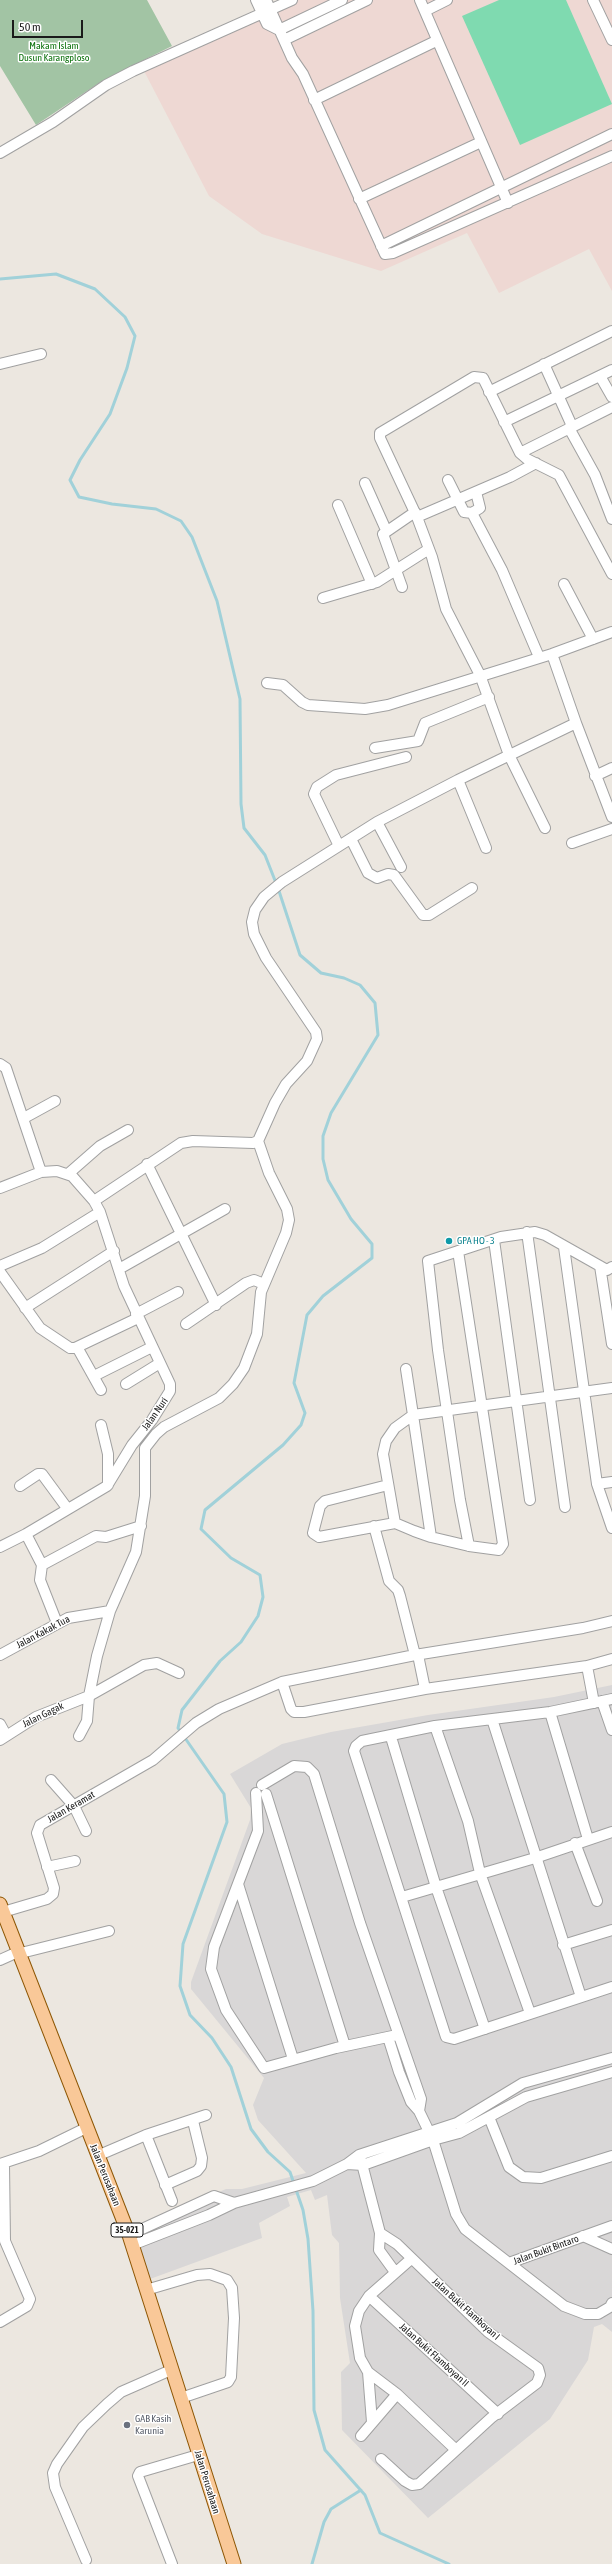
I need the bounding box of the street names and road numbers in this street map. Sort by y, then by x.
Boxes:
street label: Jalan Nuri [139,1395,171,1433]
street label: Jalan Kakak Tua [14,1613,72,1651]
street label: Jalan Gagak [20,1700,66,1730]
street label: Jalan Keramat [45,1789,97,1825]
street label: Jalan Perusahaan [87,2142,123,2208]
road number: 35-021 [111,2223,143,2237]
street label: Jalan Bukit Bintaro [512,2233,580,2267]
street label: Jalan Bukit Flamboyan I [430,2275,502,2343]
street label: Jalan Bukit Flamboyan II [397,2321,471,2389]
street label: Jalan Perusahaan [192,2449,222,2515]

